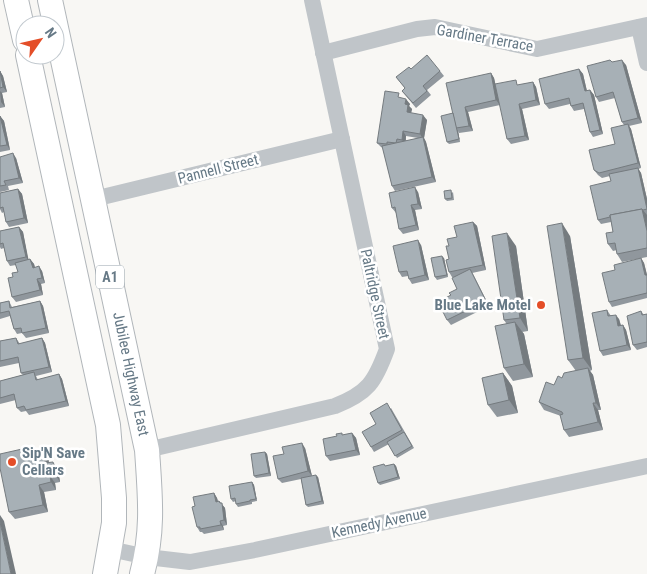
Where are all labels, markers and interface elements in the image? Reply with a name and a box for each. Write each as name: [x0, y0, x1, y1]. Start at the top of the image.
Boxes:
north arrow: [15, 15, 65, 65]
street label: Gardiner Terrace: [435, 21, 535, 55]
text: N: [42, 25, 60, 41]
street label: Pannell Street: [176, 150, 260, 188]
street label: Paltridge Street: [357, 247, 393, 341]
road number: A1: [96, 266, 124, 288]
place label: Blue Lake Motel: [434, 296, 531, 314]
marker: Blue Lake Motel: [535, 299, 547, 311]
street label: Jubilee Highway East: [109, 310, 153, 438]
place label: Sip'N Save Cellars: [22, 444, 85, 479]
marker: Sip'N Save Cellars: [6, 456, 18, 468]
street label: Kennedy Avenue: [330, 504, 428, 542]

